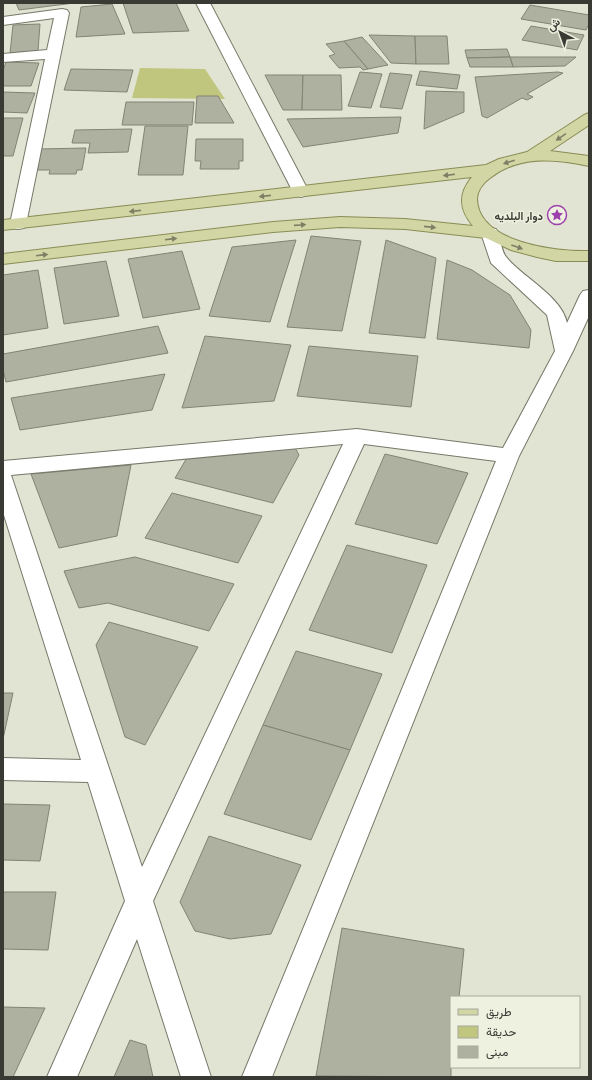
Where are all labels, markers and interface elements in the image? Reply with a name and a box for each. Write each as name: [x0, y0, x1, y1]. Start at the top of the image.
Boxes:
north arrow: [540, 12, 580, 52]
text: ش: [543, 13, 563, 34]
one-way arrow: [556, 133, 566, 141]
one-way arrow: [503, 159, 515, 165]
one-way arrow: [443, 172, 455, 178]
one-way arrow: [259, 193, 271, 200]
place icon: دوار البلديه: [546, 204, 568, 226]
one-way arrow: [129, 207, 141, 214]
place label: دوار البلديه: [495, 207, 544, 223]
one-way arrow: [294, 222, 306, 229]
one-way arrow: [424, 224, 436, 230]
one-way arrow: [165, 236, 177, 242]
one-way arrow: [511, 244, 523, 250]
one-way arrow: [36, 252, 48, 258]
legend: [450, 996, 580, 1068]
text: طريق: [486, 1002, 512, 1020]
text: حديقة: [486, 1022, 516, 1040]
text: مبنى: [486, 1042, 508, 1060]

